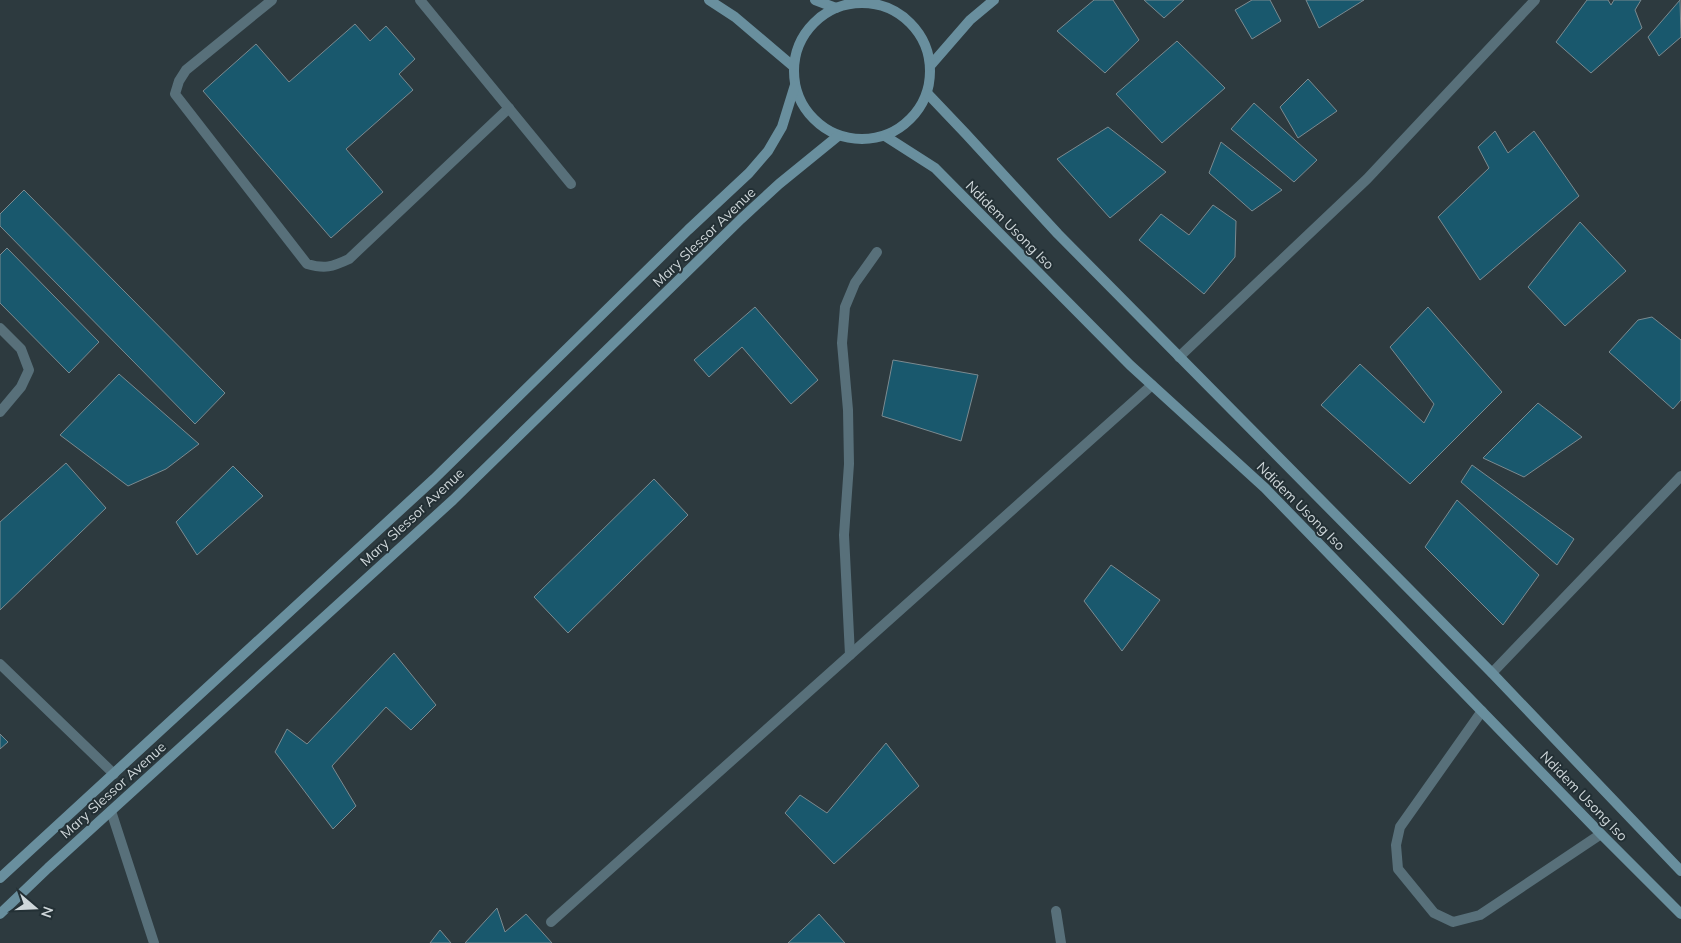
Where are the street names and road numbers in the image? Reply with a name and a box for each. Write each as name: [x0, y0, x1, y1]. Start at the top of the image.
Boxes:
street label: Ndidem Usong Iso: [962, 177, 1058, 273]
street label: Mary Slessor Avenue: [649, 183, 759, 291]
street label: Ndidem Usong Iso: [1253, 458, 1349, 554]
street label: Mary Slessor Avenue: [356, 464, 468, 570]
street label: Mary Slessor Avenue: [56, 738, 170, 842]
street label: Ndidem Usong Iso: [1536, 747, 1632, 845]

